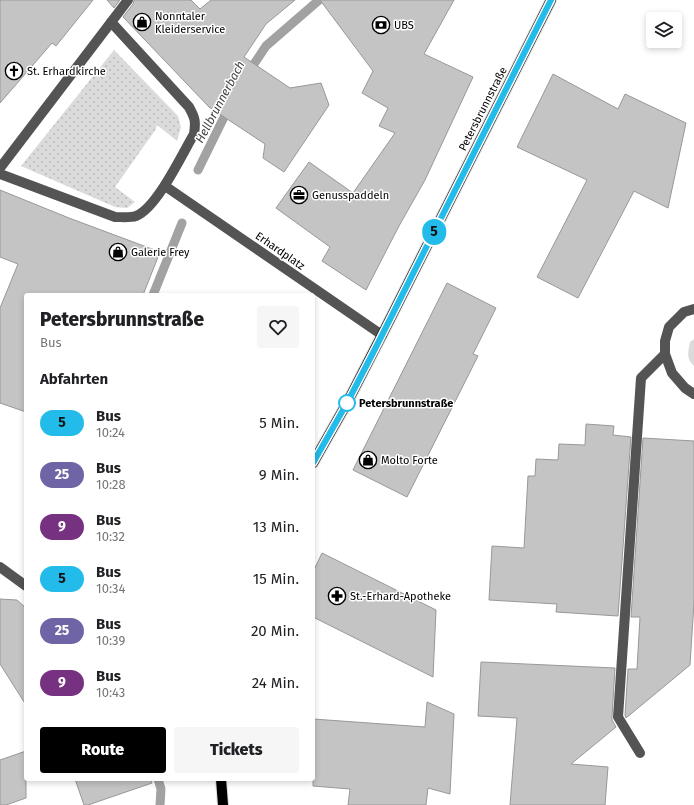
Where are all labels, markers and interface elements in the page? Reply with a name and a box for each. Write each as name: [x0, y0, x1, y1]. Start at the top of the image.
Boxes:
place label: Nonntaler Kleiderservice: [155, 10, 225, 36]
shop icon: Nonntaler Kleiderservice: [132, 12, 152, 32]
map controls: [646, 12, 682, 48]
button: layers: [646, 12, 682, 48]
bank icon: UBS: [371, 15, 391, 35]
place label: UBS: [394, 19, 414, 32]
water label: Hellbrunnerbach: [193, 59, 247, 145]
church icon: St. Erhardkirche: [4, 61, 24, 81]
place label: St. Erhardkirche: [27, 65, 106, 78]
street label: Petersbrunnstraße: [456, 65, 510, 153]
office icon: Genusspaddeln: [289, 185, 309, 205]
place label: Genusspaddeln: [312, 189, 389, 202]
line badge: 5: [421, 219, 447, 245]
text: 5: [430, 223, 438, 240]
street label: Erhardplatz: [253, 229, 307, 273]
shop icon: Galerie Frey: [108, 242, 128, 262]
place label: Galerie Frey: [131, 246, 190, 259]
button: heart: [257, 306, 299, 348]
text: Petersbrunnstraße: [40, 308, 204, 331]
text: Bus: [40, 335, 62, 350]
text: Abfahrten: [40, 370, 108, 388]
marker: Petersbrunnstraße: [338, 394, 356, 412]
place label: Petersbrunnstraße: [359, 397, 453, 410]
text: Bus: [96, 407, 121, 425]
text: 5: [58, 414, 66, 431]
text: 5 Min.: [259, 414, 299, 432]
text: 10:24: [96, 425, 125, 440]
shop icon: Molto Forte: [358, 450, 378, 470]
place label: Molto Forte: [381, 454, 438, 467]
text: Bus: [96, 459, 121, 477]
text: 25: [55, 466, 69, 483]
text: 9 Min.: [259, 466, 299, 484]
text: 10:28: [96, 477, 126, 492]
text: Bus: [96, 511, 121, 529]
text: 9: [58, 518, 66, 535]
text: 13 Min.: [253, 518, 299, 536]
text: 10:32: [96, 529, 125, 544]
text: Bus: [96, 563, 121, 581]
text: 5: [58, 570, 66, 587]
text: 15 Min.: [253, 570, 299, 588]
text: 10:34: [96, 581, 125, 596]
pharmacy icon: St.-Erhard-Apotheke: [327, 586, 347, 606]
place label: St.-Erhard-Apotheke: [350, 590, 451, 603]
text: Bus: [96, 615, 121, 633]
text: 25: [55, 622, 69, 639]
text: 20 Min.: [251, 622, 299, 640]
text: 10:39: [96, 633, 125, 648]
text: Bus: [96, 667, 121, 685]
text: 9: [58, 674, 66, 691]
text: 24 Min.: [252, 674, 299, 692]
text: 10:43: [96, 685, 125, 700]
button: Route: [40, 727, 166, 773]
button: Tickets: [174, 727, 299, 773]

